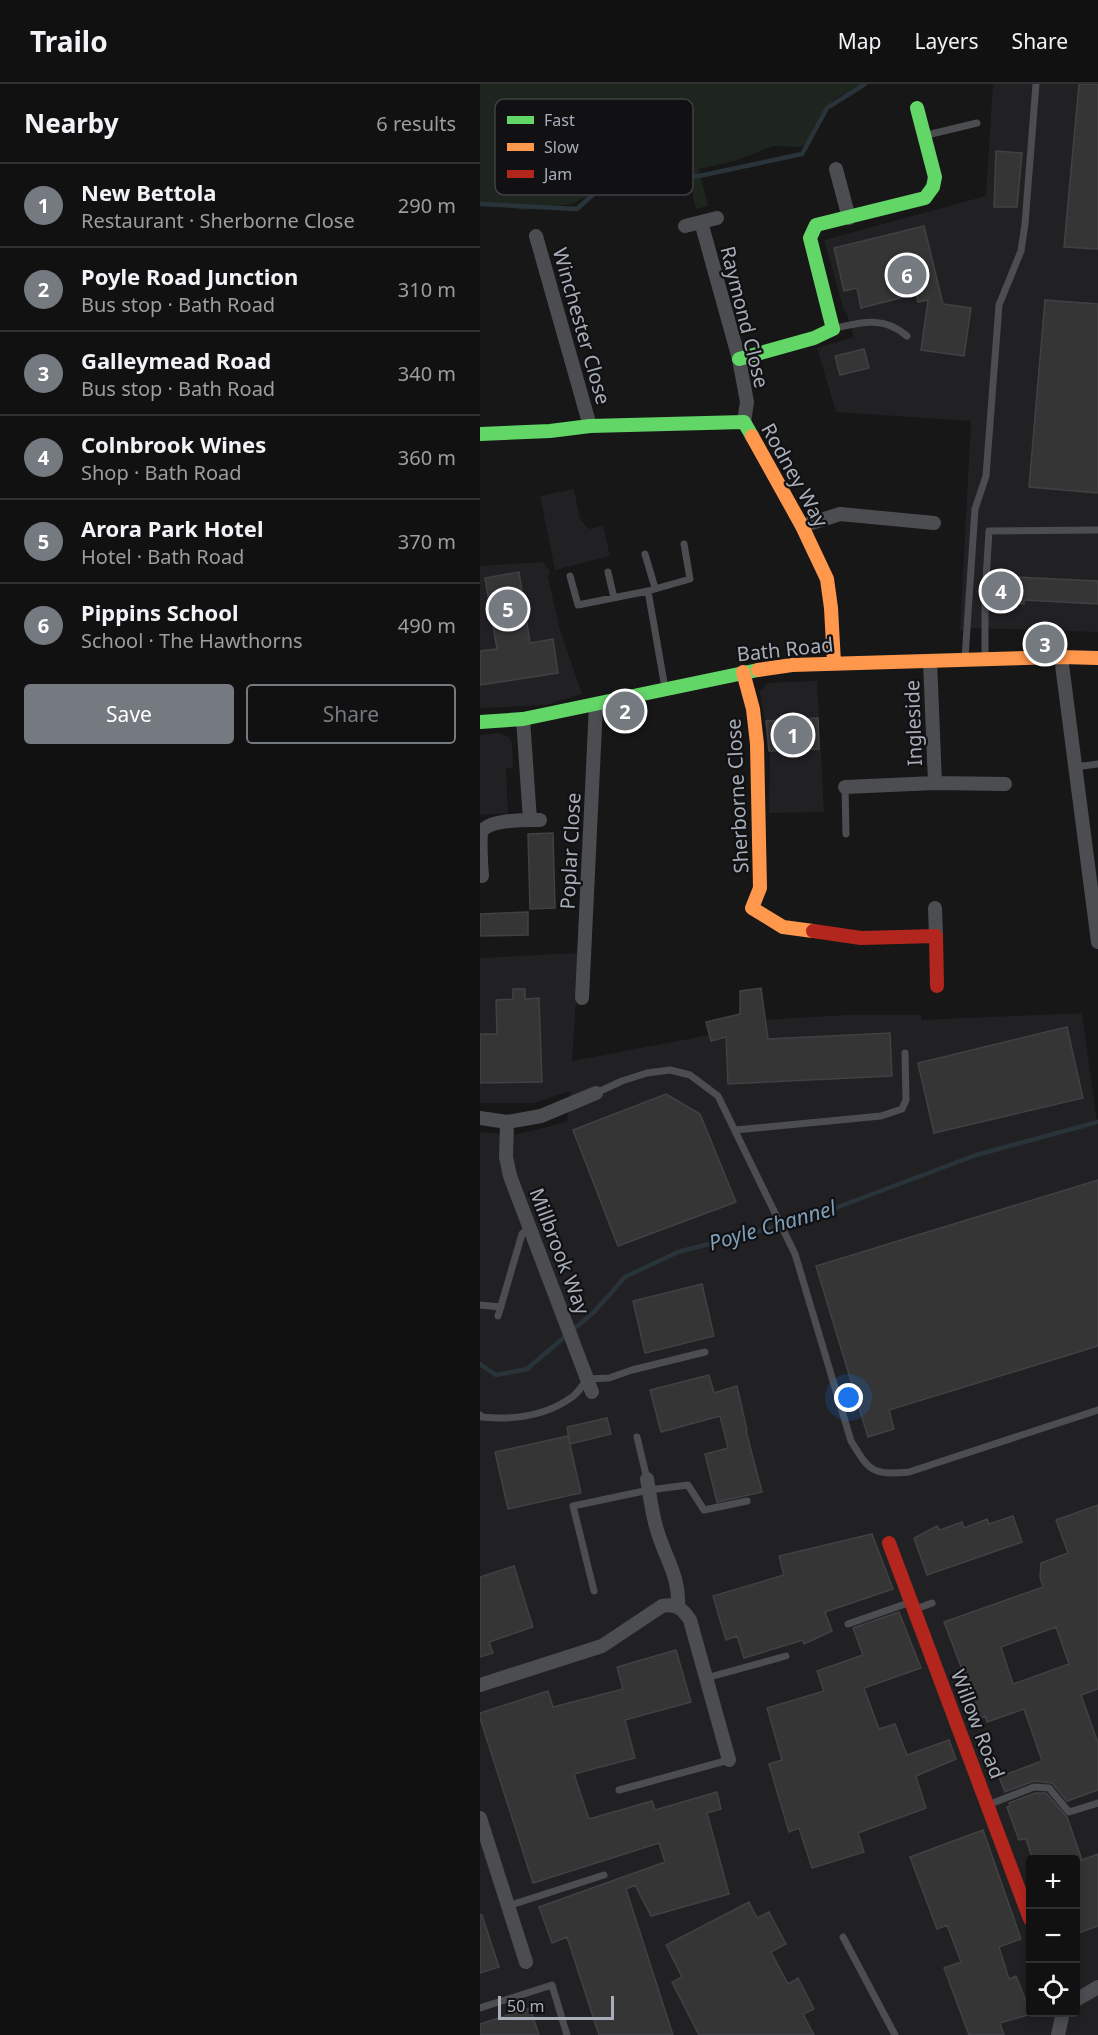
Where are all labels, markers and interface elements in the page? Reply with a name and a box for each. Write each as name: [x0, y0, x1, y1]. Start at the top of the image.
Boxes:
text: Trailo: [30, 22, 108, 60]
text: Map: [838, 27, 882, 55]
text: Layers: [915, 27, 979, 55]
text: Share: [1012, 27, 1068, 55]
legend: [495, 99, 693, 195]
text: Nearby: [24, 105, 119, 141]
text: Fast: [544, 109, 575, 131]
text: 6 results: [376, 110, 456, 137]
text: Slow: [544, 136, 579, 158]
text: Jam: [542, 163, 572, 185]
text: New Bettola: [81, 177, 216, 207]
text: 1: [38, 192, 49, 219]
text: 290 m: [398, 192, 456, 219]
text: Restaurant · Sherborne Close: [81, 207, 355, 234]
street label: Raymond Close: [714, 243, 776, 391]
street label: Winchester Close: [547, 245, 617, 407]
pin: 6: [888, 252, 926, 297]
text: Poyle Road Junction: [81, 261, 298, 291]
text: 2: [38, 276, 49, 303]
text: 310 m: [398, 276, 456, 303]
text: Bus stop · Bath Road: [81, 291, 275, 318]
text: Galleymead Road: [81, 345, 271, 375]
text: 3: [38, 360, 49, 387]
text: 340 m: [398, 360, 456, 387]
text: Bus stop · Bath Road: [81, 375, 275, 402]
street label: Rodney Way: [755, 418, 835, 533]
text: Colnbrook Wines: [81, 429, 266, 459]
text: 4: [38, 444, 49, 471]
text: 360 m: [398, 444, 456, 471]
text: Shop · Bath Road: [81, 459, 242, 486]
text: Arora Park Hotel: [81, 513, 264, 543]
text: 5: [38, 528, 49, 555]
text: 370 m: [398, 528, 456, 555]
text: Hotel · Bath Road: [81, 543, 244, 570]
pin: 4: [982, 568, 1020, 614]
pin: 5: [489, 586, 528, 632]
text: Pippins School: [81, 597, 239, 627]
text: 6: [38, 612, 49, 639]
text: 490 m: [398, 612, 456, 639]
pin: 3: [1026, 622, 1064, 666]
text: School · The Hawthorns: [81, 627, 303, 654]
street label: Bath Road: [735, 631, 835, 667]
street label: Ingleside: [898, 679, 928, 767]
button: Save: [24, 684, 234, 744]
button: Share: [246, 684, 456, 744]
pin: 2: [606, 688, 644, 734]
pin: 1: [774, 712, 812, 758]
street label: Sherborne Close: [719, 718, 755, 874]
street label: Poplar Close: [553, 792, 587, 910]
street label: Millbrook Way: [523, 1184, 597, 1319]
water label: Poyle Channel: [705, 1193, 839, 1257]
your location: [834, 1383, 863, 1412]
street label: Willow Road: [945, 1666, 1011, 1782]
map controls: [1026, 1855, 1080, 2017]
button: +: [1026, 1855, 1080, 1909]
button: −: [1026, 1909, 1080, 1963]
button: locate: [1026, 1963, 1080, 2017]
scale bar: [498, 1993, 614, 2020]
text: 50 m: [507, 1995, 544, 2017]

